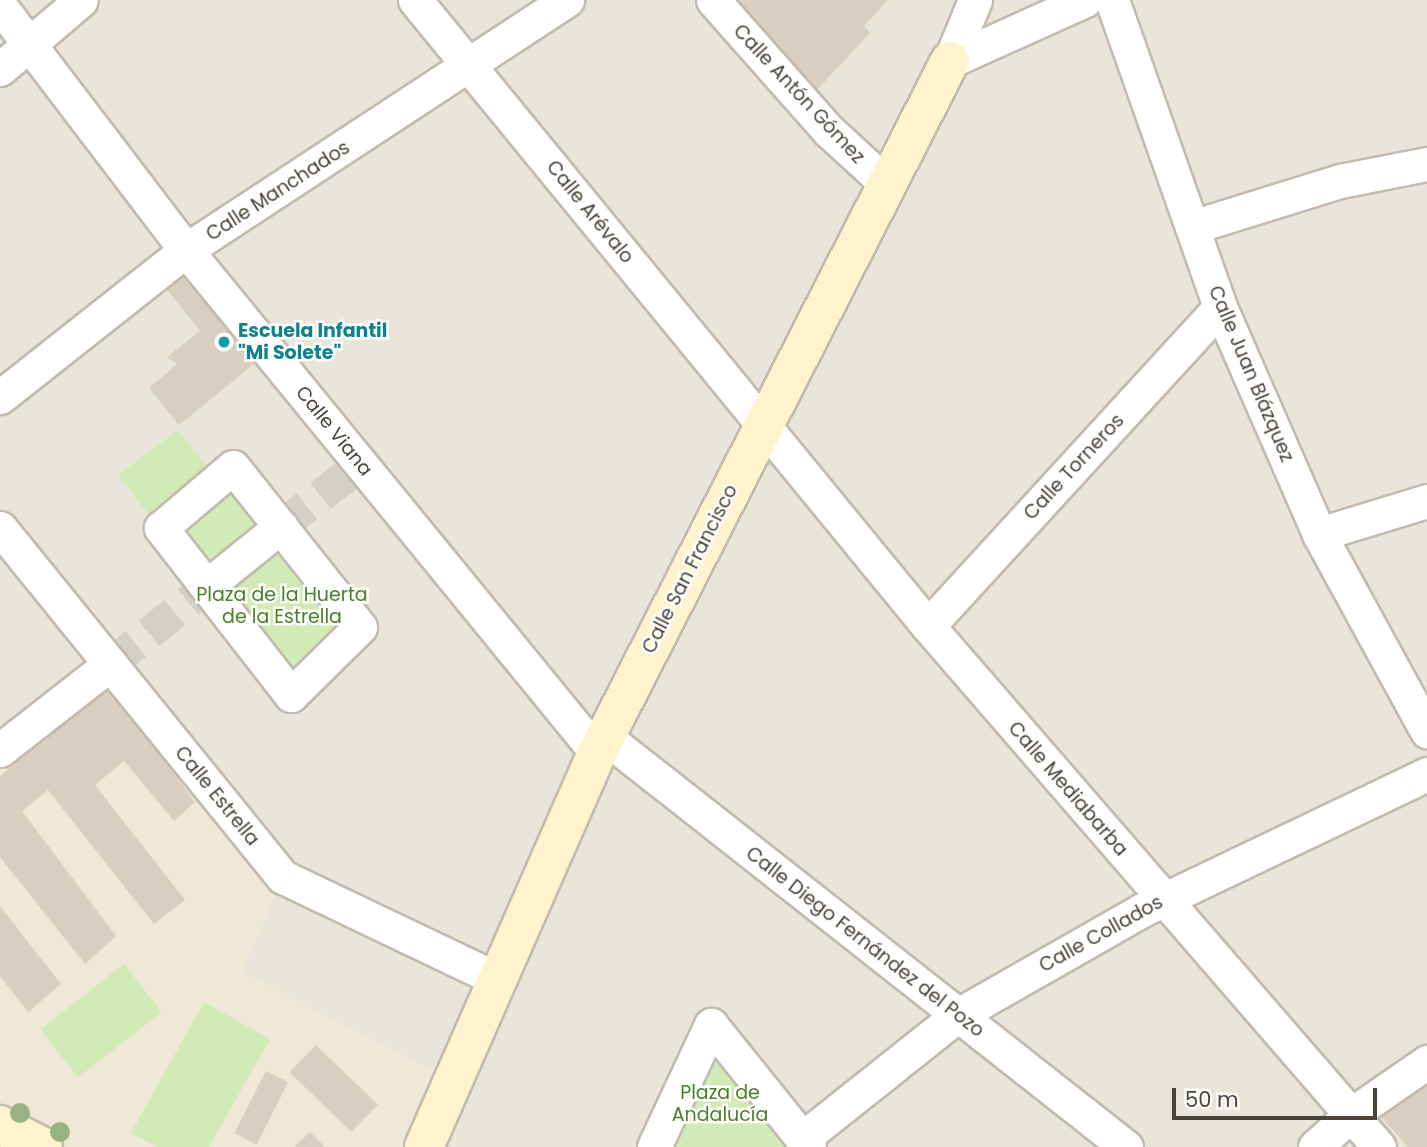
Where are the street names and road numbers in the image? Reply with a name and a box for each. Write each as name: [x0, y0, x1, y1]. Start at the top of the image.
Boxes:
street label: Calle Antón Gómez: [729, 20, 869, 168]
street label: Calle Manchados: [202, 136, 354, 246]
street label: Calle Arévalo: [542, 156, 638, 268]
street label: Calle Juan Blázquez: [1204, 282, 1298, 466]
street label: Calle Viana: [291, 381, 377, 481]
street label: Calle Torneros: [1019, 409, 1129, 525]
street label: Calle San Francisco: [638, 481, 742, 657]
street label: Calle Mediabarba: [1003, 717, 1133, 861]
street label: Calle Estrella: [170, 742, 264, 850]
street label: Calle Diego Fernández del Pozo: [741, 842, 989, 1042]
street label: Calle Collados: [1035, 891, 1167, 977]

